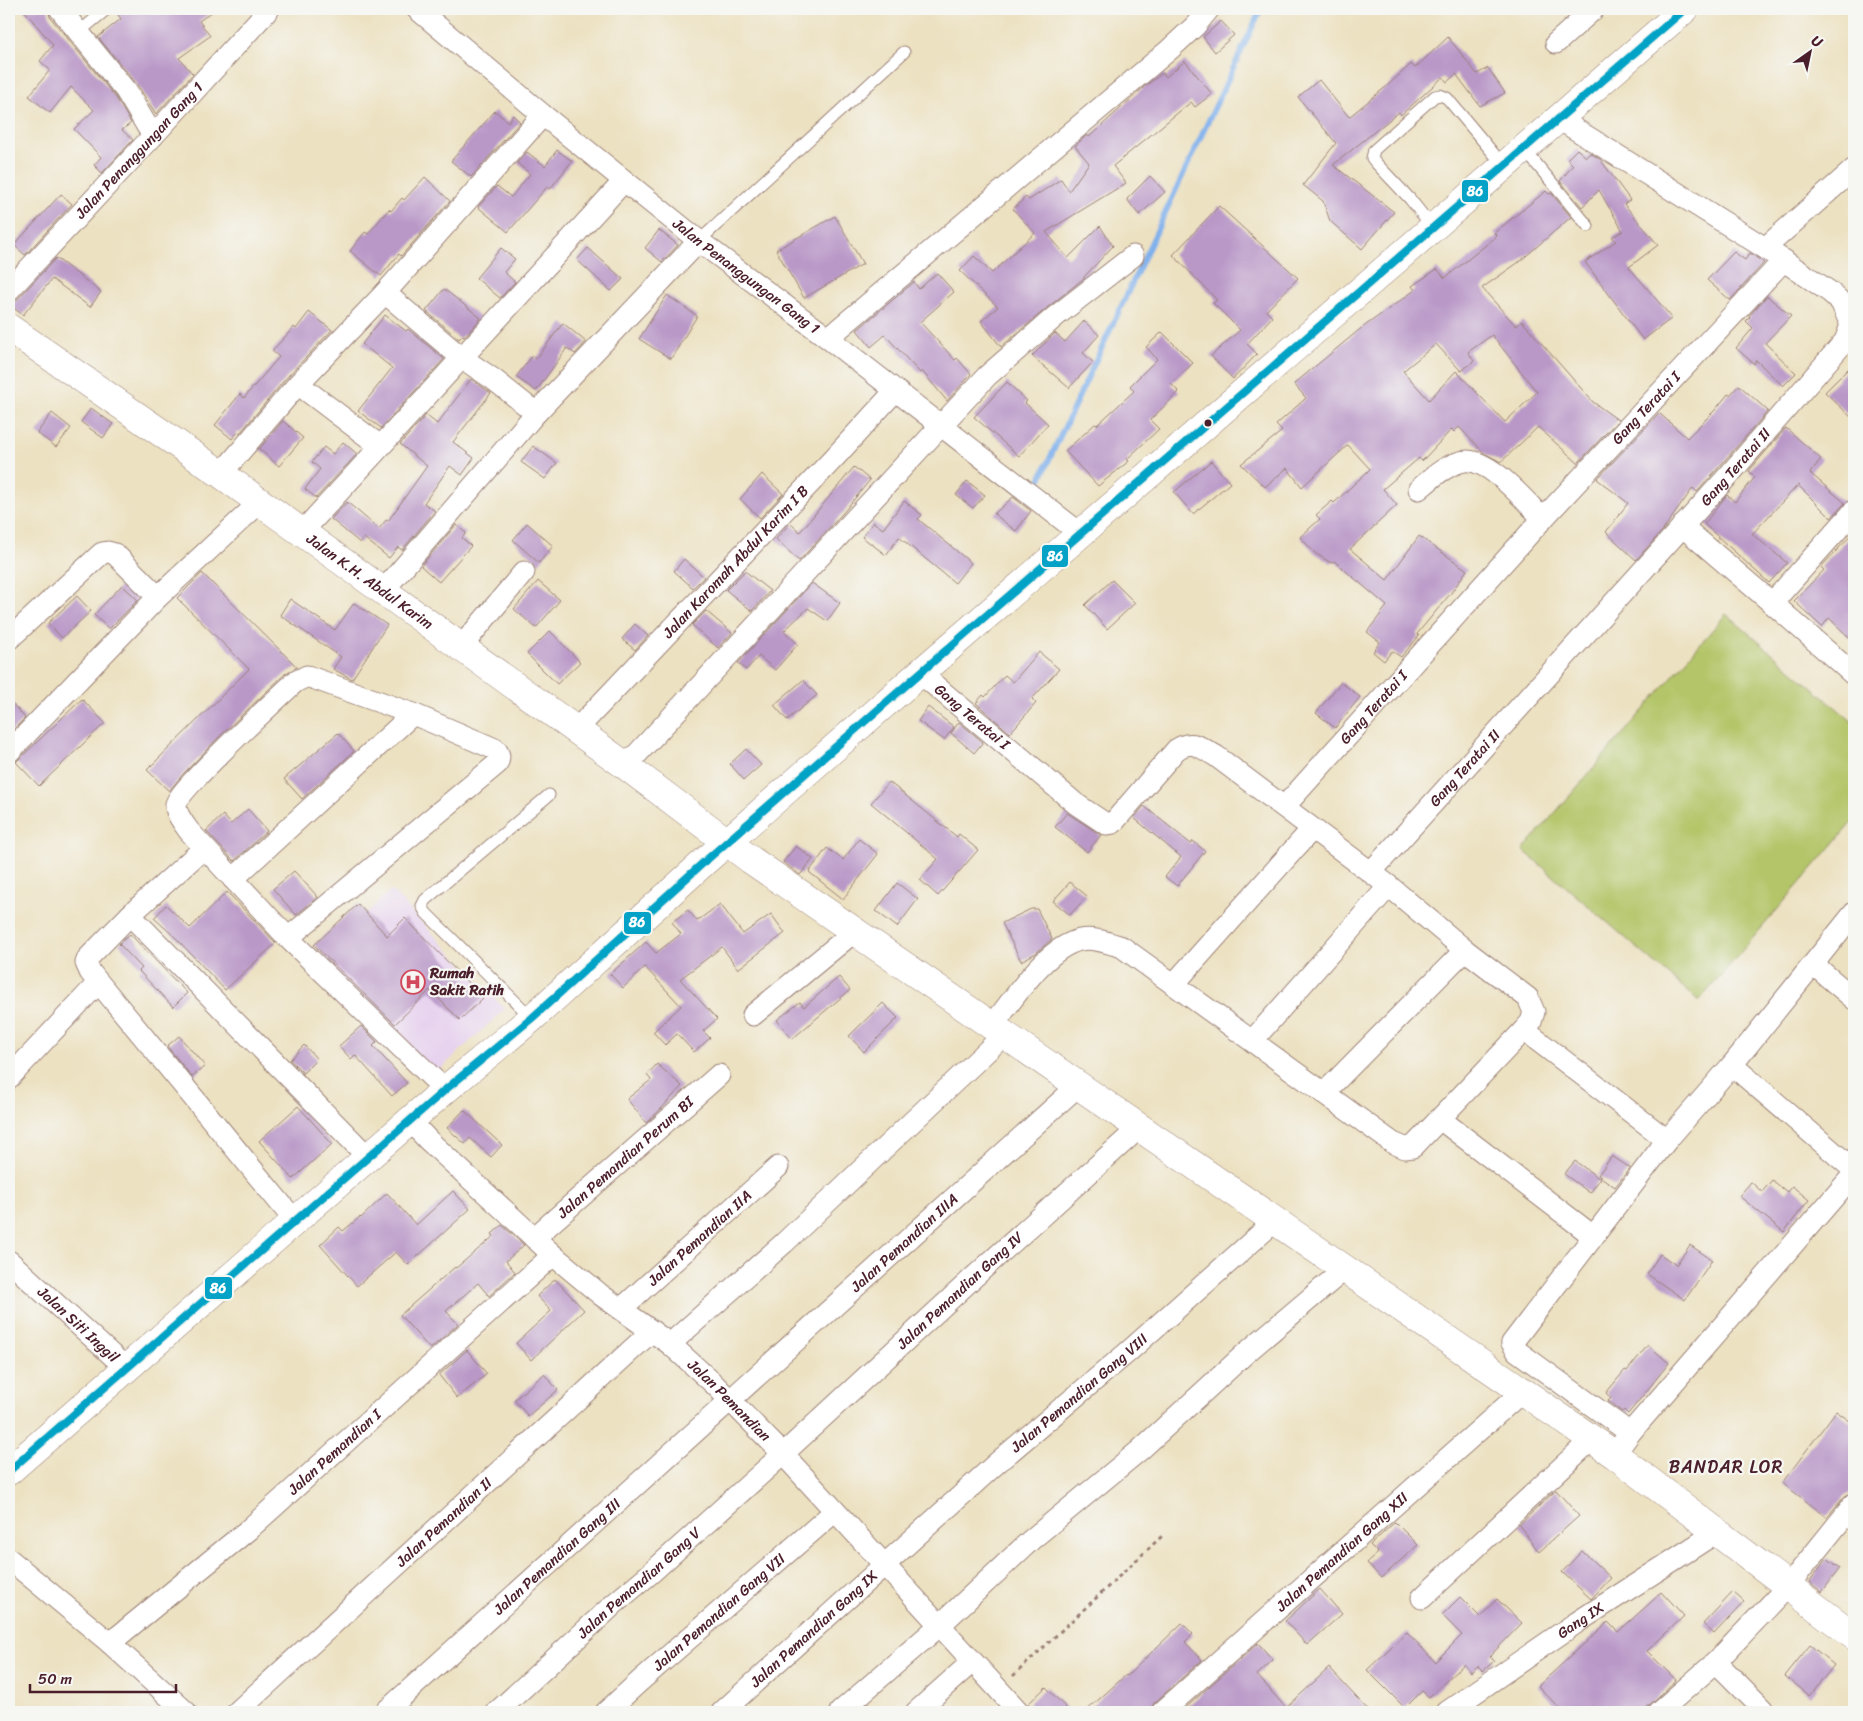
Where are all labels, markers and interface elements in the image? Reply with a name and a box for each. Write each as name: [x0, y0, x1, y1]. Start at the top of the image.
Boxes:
north arrow: [1786, 28, 1836, 78]
text: U: [1806, 29, 1828, 55]
street label: Jalan Penanggungan Gang 1: [68, 76, 210, 226]
line badge: 86: [1461, 179, 1489, 203]
text: 86: [1466, 179, 1483, 204]
street label: Jalan Penanggungan Gang 1: [666, 211, 826, 341]
street label: Gang Teratai I: [1605, 364, 1688, 451]
unlabelled marker: [1203, 418, 1213, 428]
street label: Gang Teratai II: [1694, 422, 1778, 512]
street label: Jalan Karomah Abdul Karim I B: [656, 479, 815, 645]
street label: Jalan K.H. Abdul Karim: [300, 526, 439, 636]
line badge: 86: [1041, 544, 1069, 568]
text: 86: [1046, 544, 1063, 569]
street label: Gang Teratai I: [1333, 663, 1415, 750]
street label: Gang Teratai I: [928, 677, 1017, 757]
street label: Gang Teratai II: [1423, 723, 1507, 813]
text: 86: [628, 910, 645, 935]
line badge: 86: [623, 911, 652, 935]
place label: Rumah Sakit Ratih: [429, 960, 504, 1003]
hospital icon: Rumah Sakit Ratih: [400, 969, 426, 995]
street label: Jalan Pemandian Perum BI: [550, 1089, 701, 1226]
street label: Jalan Pemandian IIA: [641, 1183, 758, 1293]
street label: Jalan Pemandian IIIA: [844, 1187, 964, 1299]
street label: Jalan Pemandian Gang IV: [890, 1225, 1030, 1356]
line badge: 86: [204, 1276, 233, 1300]
text: 86: [209, 1276, 226, 1301]
street label: Jalan Siti Inggil: [31, 1279, 126, 1369]
street label: Jalan Pemandian Gang VIII: [1004, 1327, 1154, 1460]
street label: Jalan Pemandian: [681, 1352, 777, 1448]
street label: Jalan Pemandian I: [281, 1402, 388, 1502]
district label: BANDAR LOR: [1669, 1451, 1783, 1483]
street label: Jalan Pemandian II: [389, 1470, 499, 1574]
street label: Jalan Pemandian Gang XII: [1269, 1485, 1415, 1619]
street label: Jalan Pemandian Gang III: [487, 1491, 627, 1622]
street label: Jalan Pemandian Gang V: [570, 1520, 708, 1646]
street label: Jalan Pemandian Gang VII: [646, 1546, 792, 1678]
street label: Jalan Pemandian Gang IX: [743, 1563, 884, 1695]
street label: Gang IX: [1551, 1595, 1610, 1646]
scale bar: [30, 1661, 176, 1693]
text: 50 m: [38, 1666, 73, 1692]

